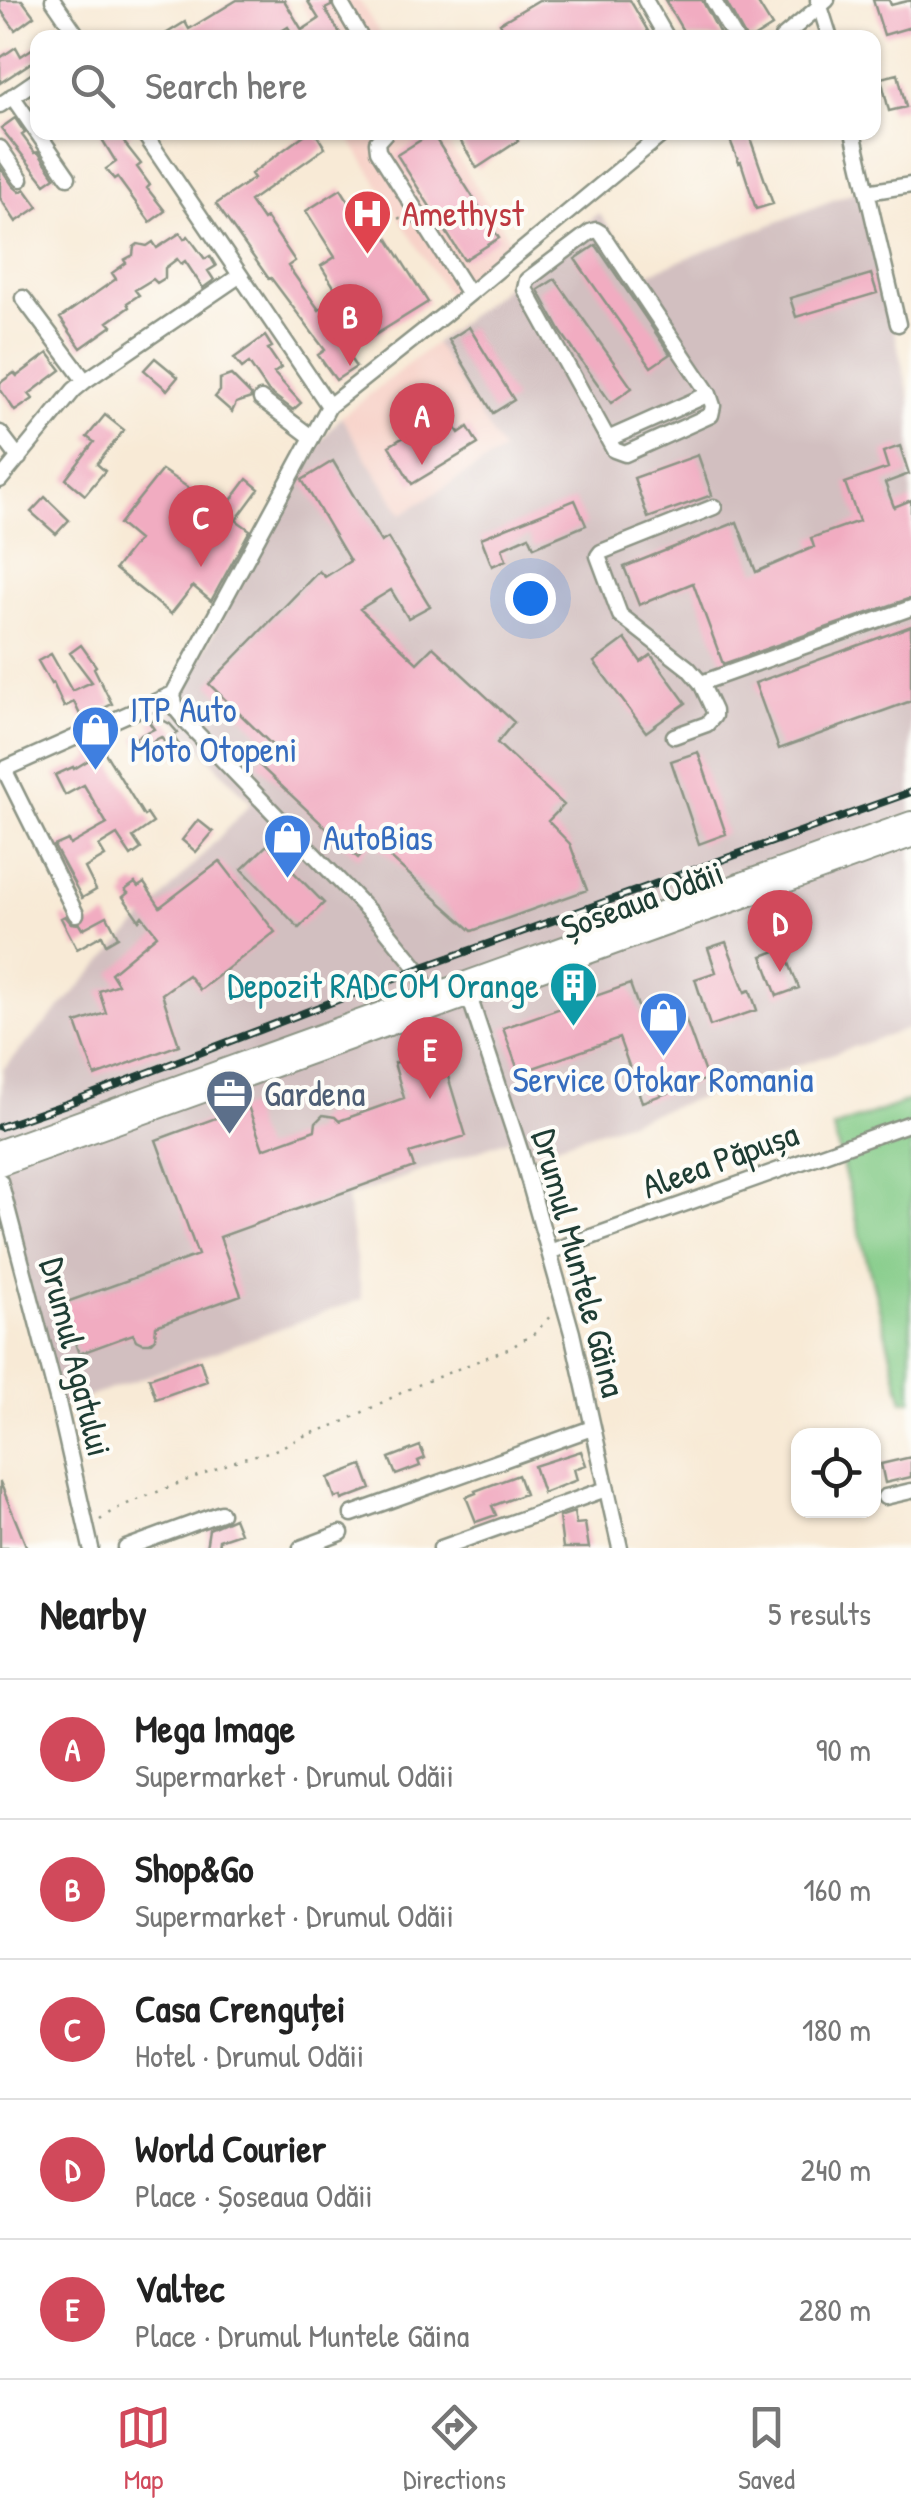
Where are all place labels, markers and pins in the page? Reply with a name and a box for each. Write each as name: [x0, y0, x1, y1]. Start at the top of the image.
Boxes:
hospital icon: Amethyst: [341, 188, 393, 256]
place label: Amethyst: [402, 190, 525, 237]
pin: B: [318, 284, 382, 366]
pin: A: [390, 382, 454, 465]
pin: C: [168, 484, 234, 567]
place label: ITP Auto Moto Otopeni: [130, 686, 297, 773]
shop icon: ITP Auto Moto Otopeni: [69, 704, 121, 772]
shop icon: AutoBias: [262, 812, 314, 880]
place label: AutoBias: [323, 814, 433, 861]
pin: D: [748, 890, 812, 972]
building icon: Depozit RADCOM Orange: [548, 960, 600, 1028]
place label: Depozit RADCOM Orange: [227, 962, 539, 1009]
shop icon: Service Otokar Romania: [637, 990, 689, 1058]
pin: E: [398, 1016, 462, 1099]
place label: Service Otokar Romania: [512, 1056, 814, 1103]
office icon: Gardena: [203, 1068, 255, 1136]
place label: Gardena: [264, 1070, 365, 1117]

